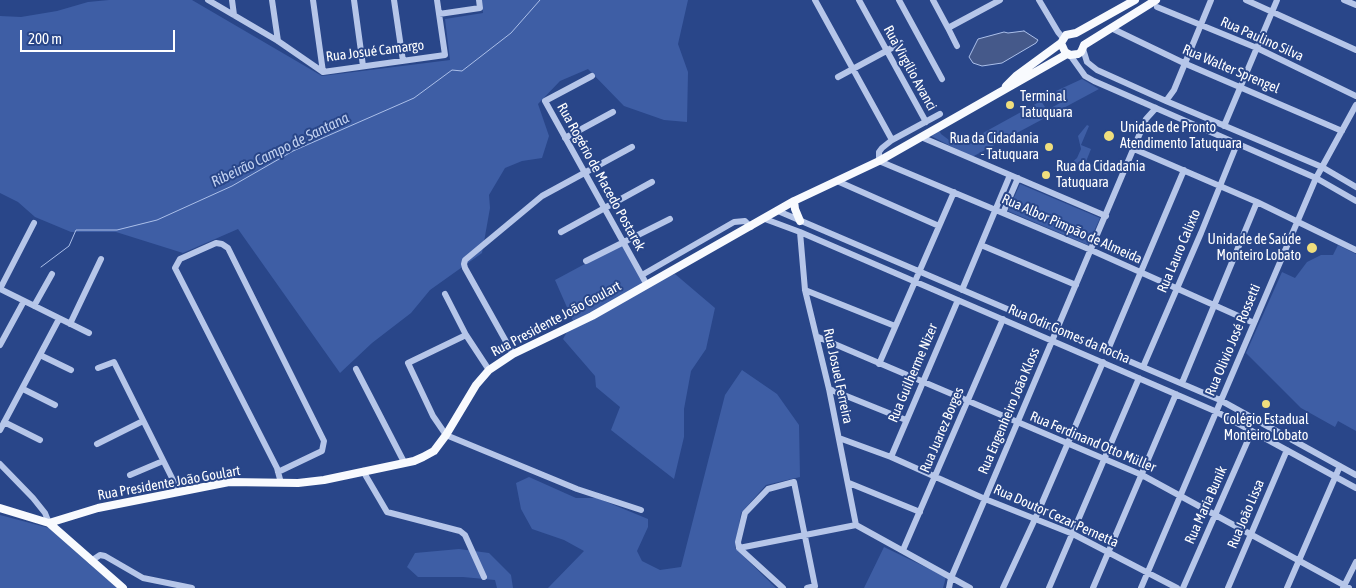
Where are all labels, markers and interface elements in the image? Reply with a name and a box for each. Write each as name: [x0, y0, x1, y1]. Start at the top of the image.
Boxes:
street label: Rua Paulino Silva: [1218, 13, 1306, 65]
scale bar: [22, 20, 178, 52]
street label: Rua Virgílio Avanci: [880, 22, 940, 114]
text: 200 m: [28, 30, 62, 47]
street label: Rua Josué Camargo: [325, 37, 425, 65]
street label: Rua Walter Sprengel: [1180, 41, 1282, 97]
place label: Terminal Tatuquara: [1020, 89, 1073, 121]
marker: Terminal Tatuquara: [1004, 99, 1016, 111]
street label: Rua Rogério de Macedo Postarek: [553, 100, 649, 254]
water label: Ribeirão Campo de Santana: [208, 109, 352, 191]
place label: Unidade de Pronto Atendimento Tatuquara: [1120, 120, 1242, 152]
marker: Unidade de Pronto Atendimento Tatuquara: [1102, 129, 1116, 143]
place label: Rua da Cidadania - Tatuquara: [949, 131, 1039, 164]
marker: Rua da Cidadania - Tatuquara: [1043, 141, 1055, 153]
place label: Rua da Cidadania Tatuquara: [1056, 159, 1146, 192]
marker: Rua da Cidadania Tatuquara: [1040, 169, 1052, 181]
street label: Rua Albor Pimpão de Almeida: [999, 190, 1145, 268]
street label: Rua Lauro Calixto: [1154, 207, 1204, 295]
place label: Unidade de Saúde Monteiro Lobato: [1208, 232, 1301, 264]
marker: Unidade de Saúde Monteiro Lobato: [1305, 241, 1319, 255]
street label: Rua Presidente João Goulart: [488, 278, 624, 360]
street label: Rua Olivio José Rossetti: [1202, 281, 1264, 399]
street label: Rua Odir Gomes da Rocha: [1006, 301, 1132, 367]
street label: Rua Guilherme Nizer: [885, 321, 941, 425]
street label: Rua Josuel Ferreira: [820, 327, 856, 425]
street label: Rua Engenheiro João Kloss: [975, 345, 1043, 477]
street label: Rua Juarez Borges: [916, 385, 968, 475]
marker: Colégio Estadual Monteiro Lobato: [1260, 398, 1272, 410]
street label: Rua Ferdinand Otto Müller: [1028, 408, 1158, 476]
place label: Colégio Estadual Monteiro Lobato: [1223, 412, 1309, 444]
street label: Rua Presidente João Goulart: [96, 462, 242, 504]
street label: Rua Maria Bunik: [1181, 463, 1231, 547]
street label: Rua João Lissa: [1224, 477, 1268, 551]
street label: Rua Doutor Cezar Pernetta: [991, 481, 1121, 551]

